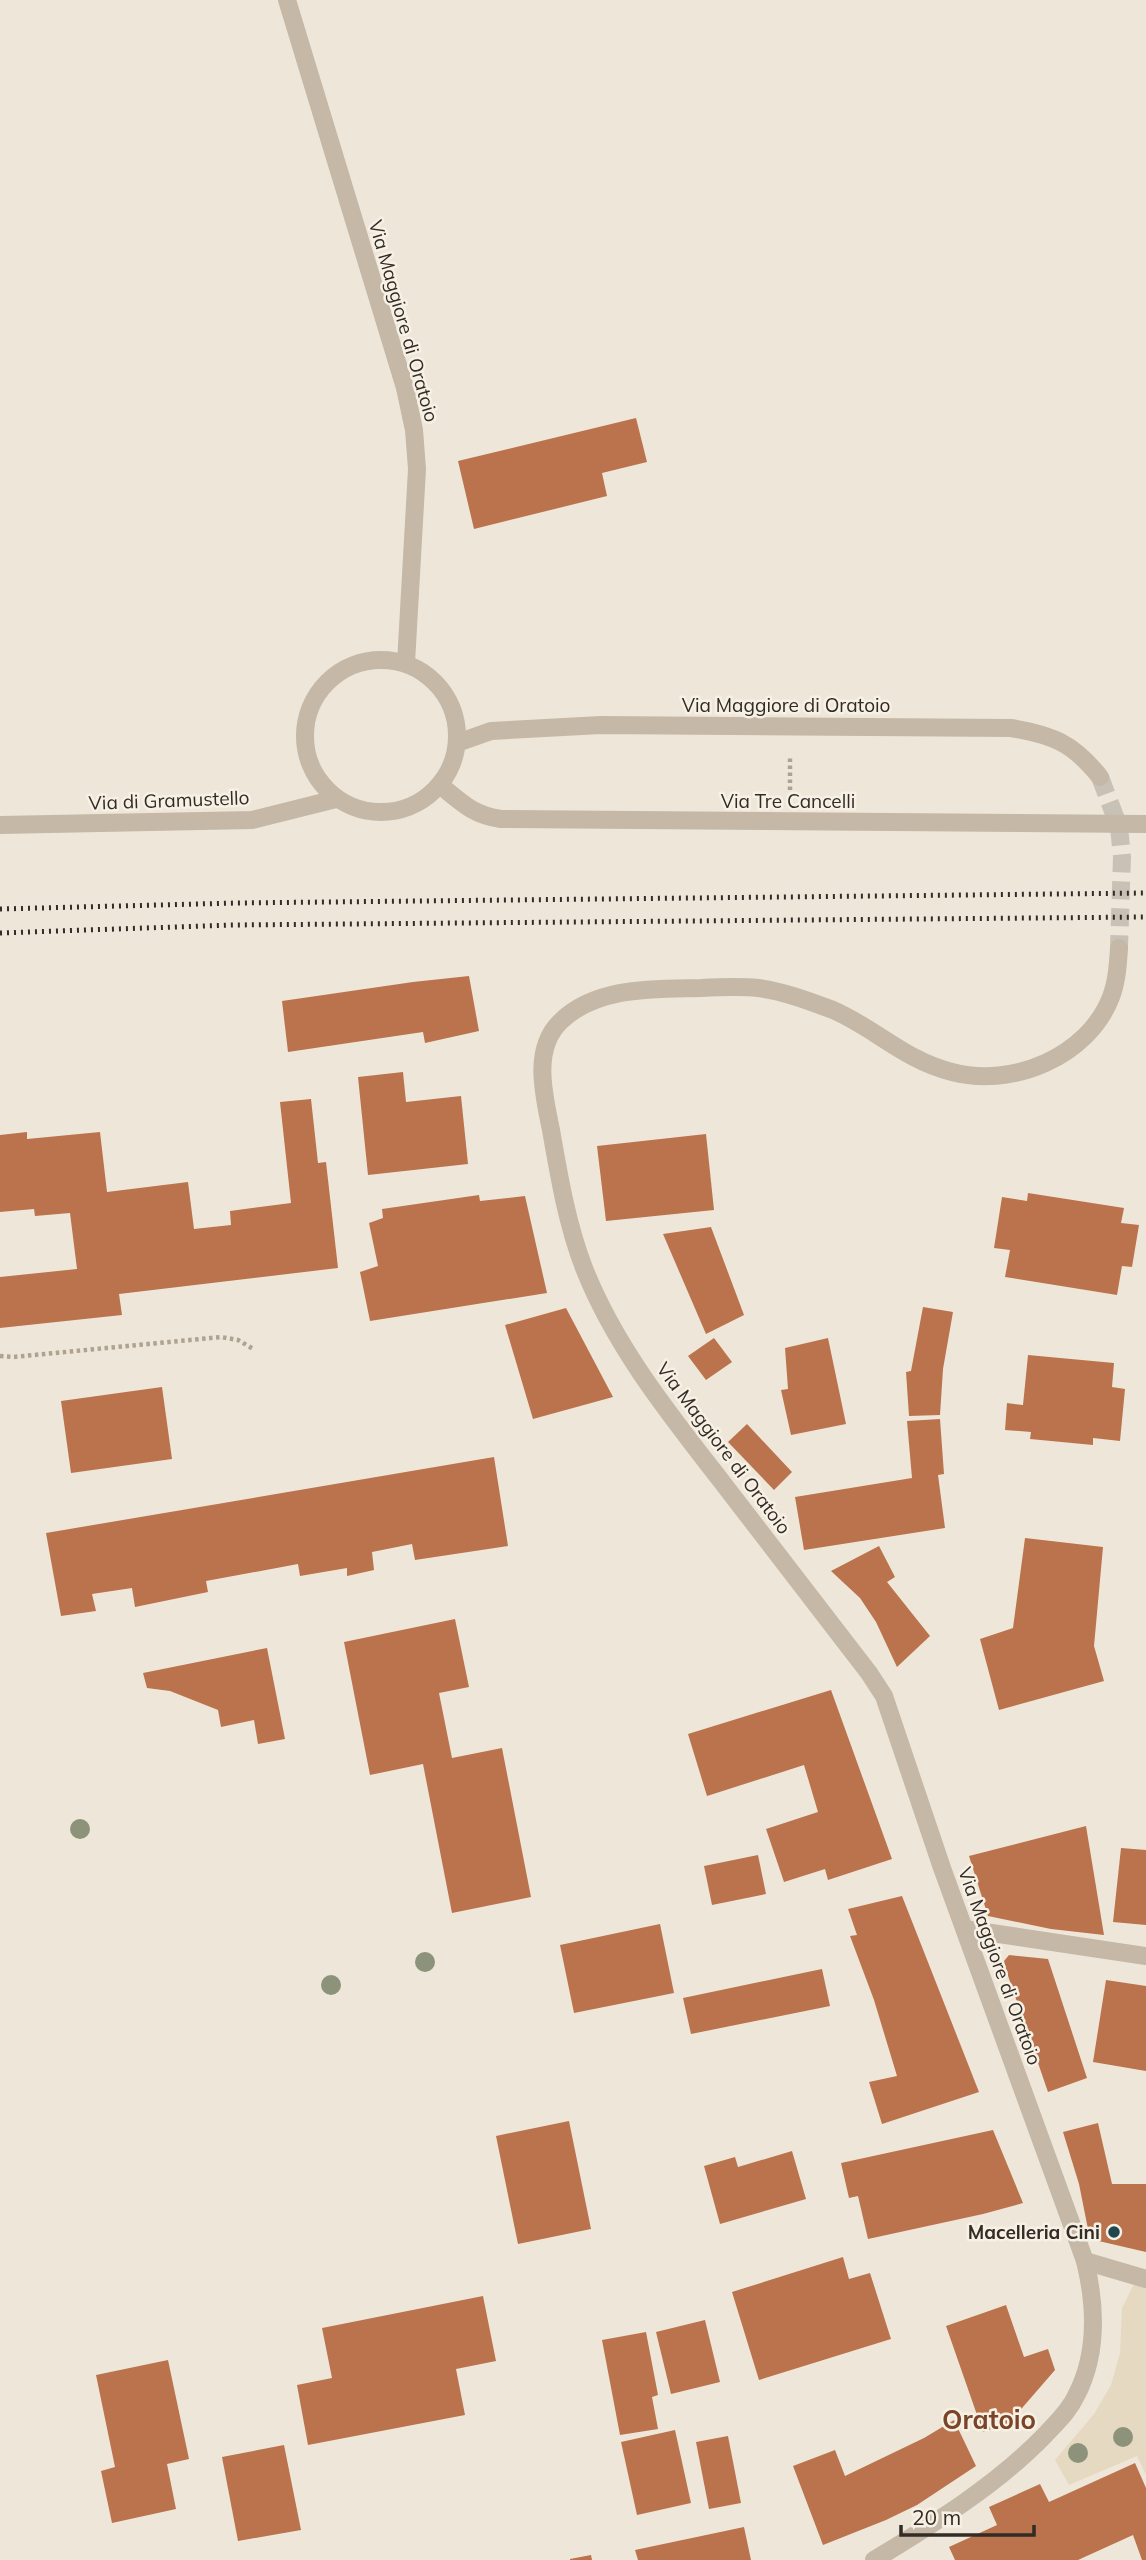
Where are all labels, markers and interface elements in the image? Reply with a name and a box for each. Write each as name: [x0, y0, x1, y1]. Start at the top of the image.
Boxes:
street label: Via Maggiore di Oratoio: [364, 217, 444, 425]
street label: Via Maggiore di Oratoio: [682, 693, 890, 717]
street label: Via di Gramustello: [88, 785, 250, 815]
street label: Via Tre Cancelli: [721, 789, 855, 813]
street label: Via Maggiore di Oratoio: [652, 1357, 796, 1539]
street label: Via Maggiore di Oratoio: [953, 1864, 1047, 2068]
place label: Macelleria Cini: [968, 2220, 1100, 2244]
marker: Macelleria Cini: [1106, 2224, 1122, 2240]
district label: Oratoio: [942, 2403, 1036, 2436]
scale bar: [901, 2494, 1034, 2538]
text: 20 m: [912, 2504, 961, 2530]

